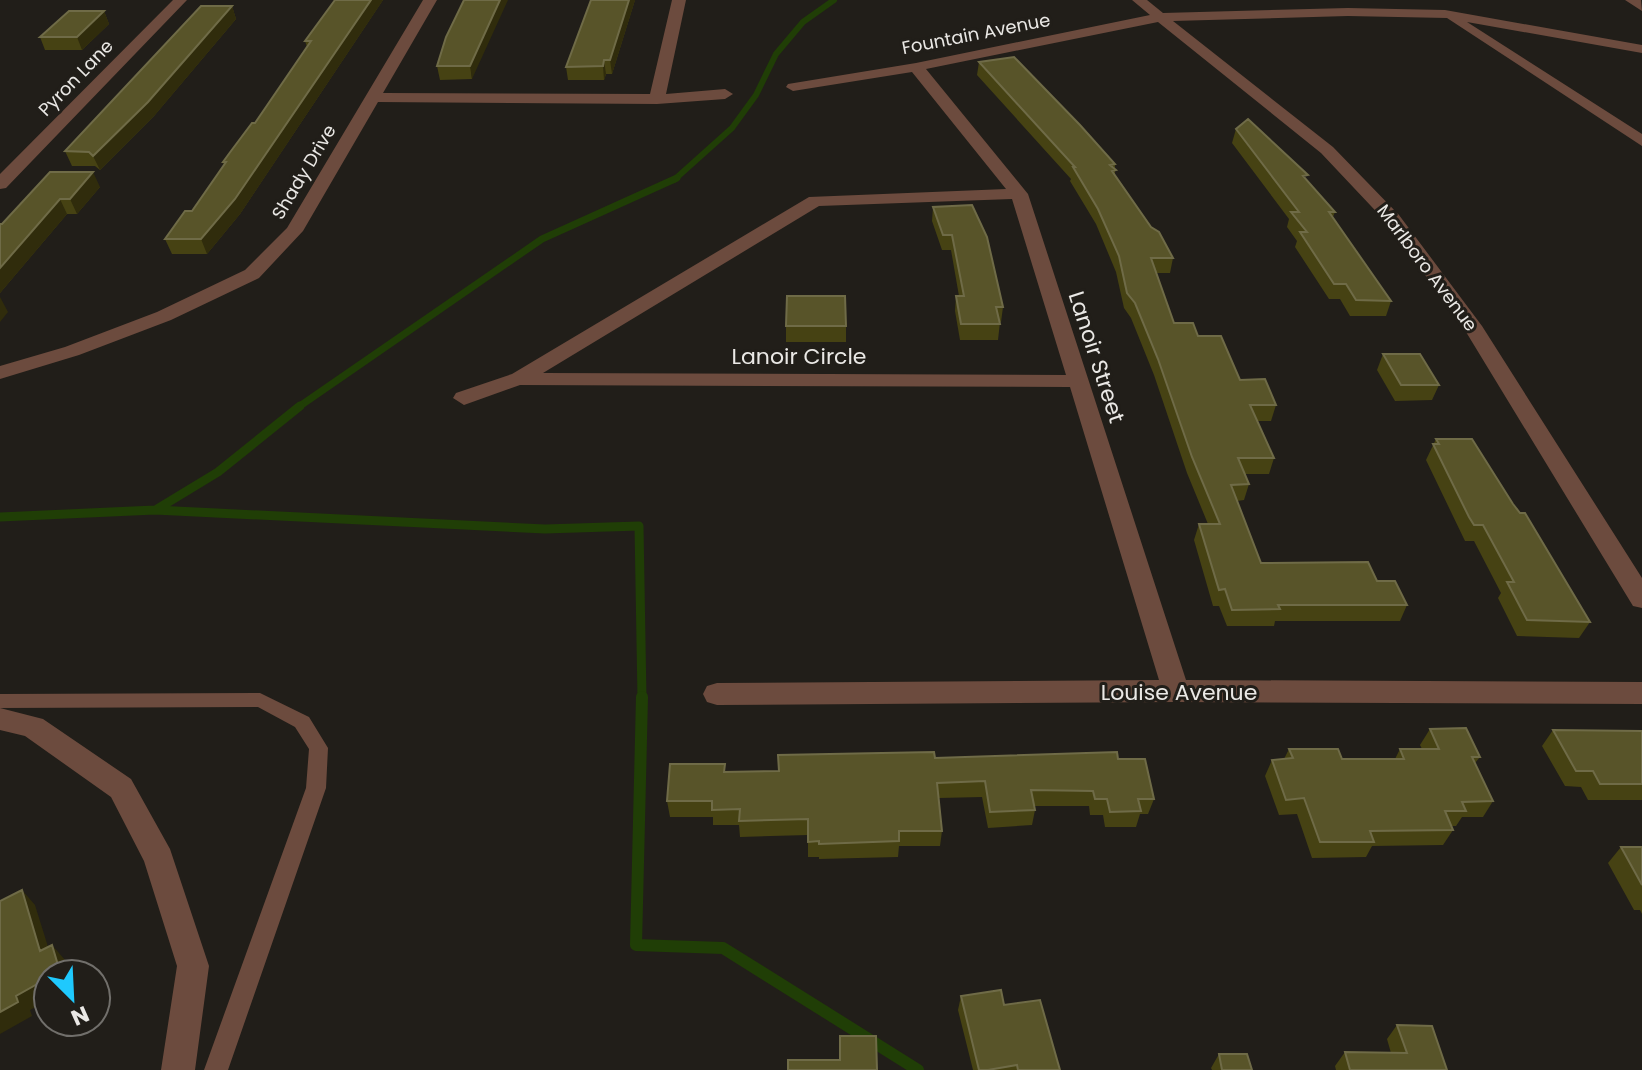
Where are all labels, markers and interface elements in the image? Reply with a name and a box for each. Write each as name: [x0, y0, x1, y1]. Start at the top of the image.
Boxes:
street label: Fountain Avenue: [900, 7, 1052, 60]
street label: Pyron Lane: [33, 34, 119, 121]
street label: Shady Drive: [265, 120, 342, 224]
street label: Marlboro Avenue: [1371, 199, 1483, 336]
street label: Lanoir Street: [1061, 287, 1132, 427]
street label: Lanoir Circle: [731, 341, 867, 372]
street label: Louise Avenue: [1101, 677, 1257, 708]
north arrow: [32, 958, 112, 1038]
text: N: [66, 998, 94, 1033]

